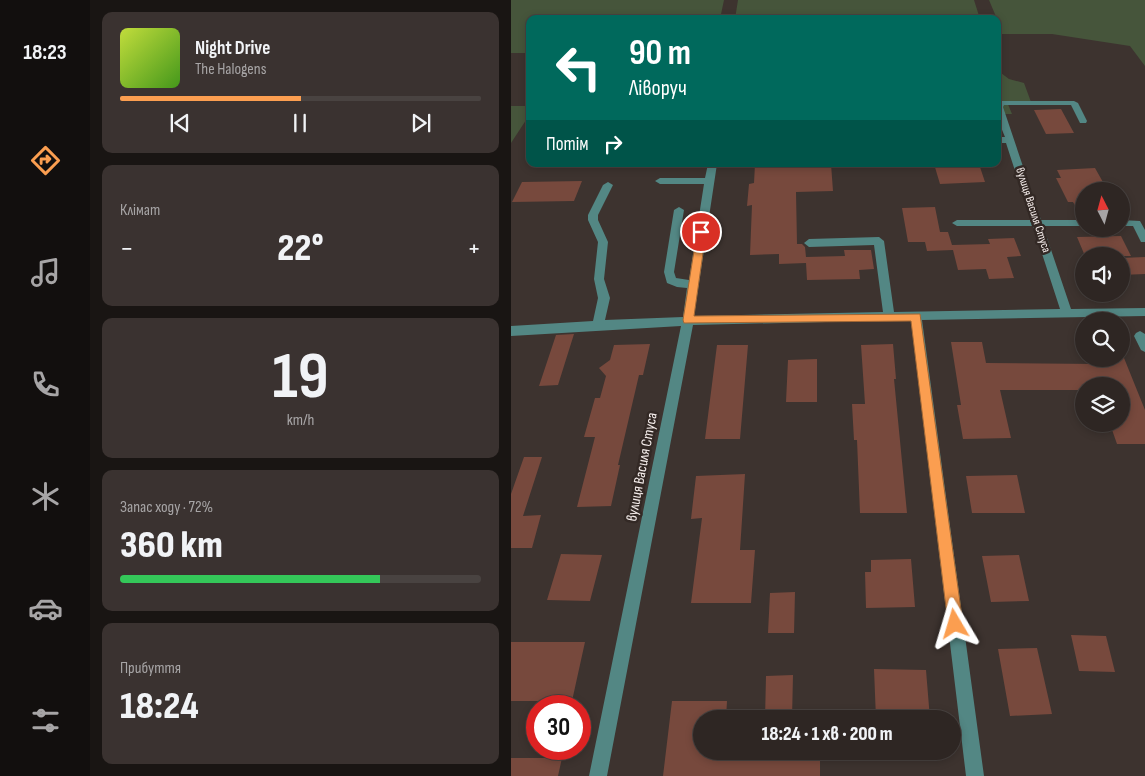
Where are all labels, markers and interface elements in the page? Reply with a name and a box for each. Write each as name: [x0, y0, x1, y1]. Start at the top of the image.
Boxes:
text: 90 m: [629, 32, 691, 75]
icon: left: [546, 35, 611, 100]
text: Night Drive: [195, 37, 270, 60]
text: 18:23: [23, 39, 67, 66]
text: The Halogens: [195, 60, 266, 79]
text: Ліворуч: [629, 75, 687, 102]
icon: previous: [166, 109, 194, 137]
icon: pause: [286, 109, 314, 137]
icon: next: [407, 109, 435, 137]
icon: right: [599, 130, 627, 158]
text: Потім: [546, 133, 589, 156]
icon: directions: [28, 143, 63, 178]
street label: вулиця Василя Стуса: [1012, 166, 1054, 255]
north arrow: [1075, 182, 1130, 238]
map controls: [1075, 182, 1130, 432]
text: Клімат: [120, 201, 160, 220]
pin: [680, 211, 722, 253]
icon: arrive: [687, 218, 715, 246]
text: 22°: [277, 226, 324, 271]
text: −: [120, 232, 134, 265]
text: +: [467, 232, 481, 265]
button: sound: [1075, 247, 1130, 302]
icon: music: [28, 255, 63, 290]
button: search: [1075, 312, 1130, 367]
text: 19: [272, 339, 329, 417]
icon: phone: [28, 367, 63, 402]
button: layers: [1075, 377, 1130, 432]
text: km/h: [287, 411, 314, 430]
street label: вулиця Василя Стуса: [622, 411, 662, 523]
icon: climate: [28, 479, 63, 514]
text: Запас ходу · 72%: [120, 498, 213, 517]
text: 360 km: [120, 523, 223, 568]
icon: car: [28, 591, 63, 626]
position arrow: [928, 597, 980, 649]
text: Прибуття: [120, 659, 181, 678]
text: 18:24: [120, 684, 199, 729]
speed limit sign: 30: [526, 695, 591, 760]
icon: filters: [28, 703, 63, 738]
text: 18:24 · 1 хв · 200 m: [761, 723, 893, 746]

